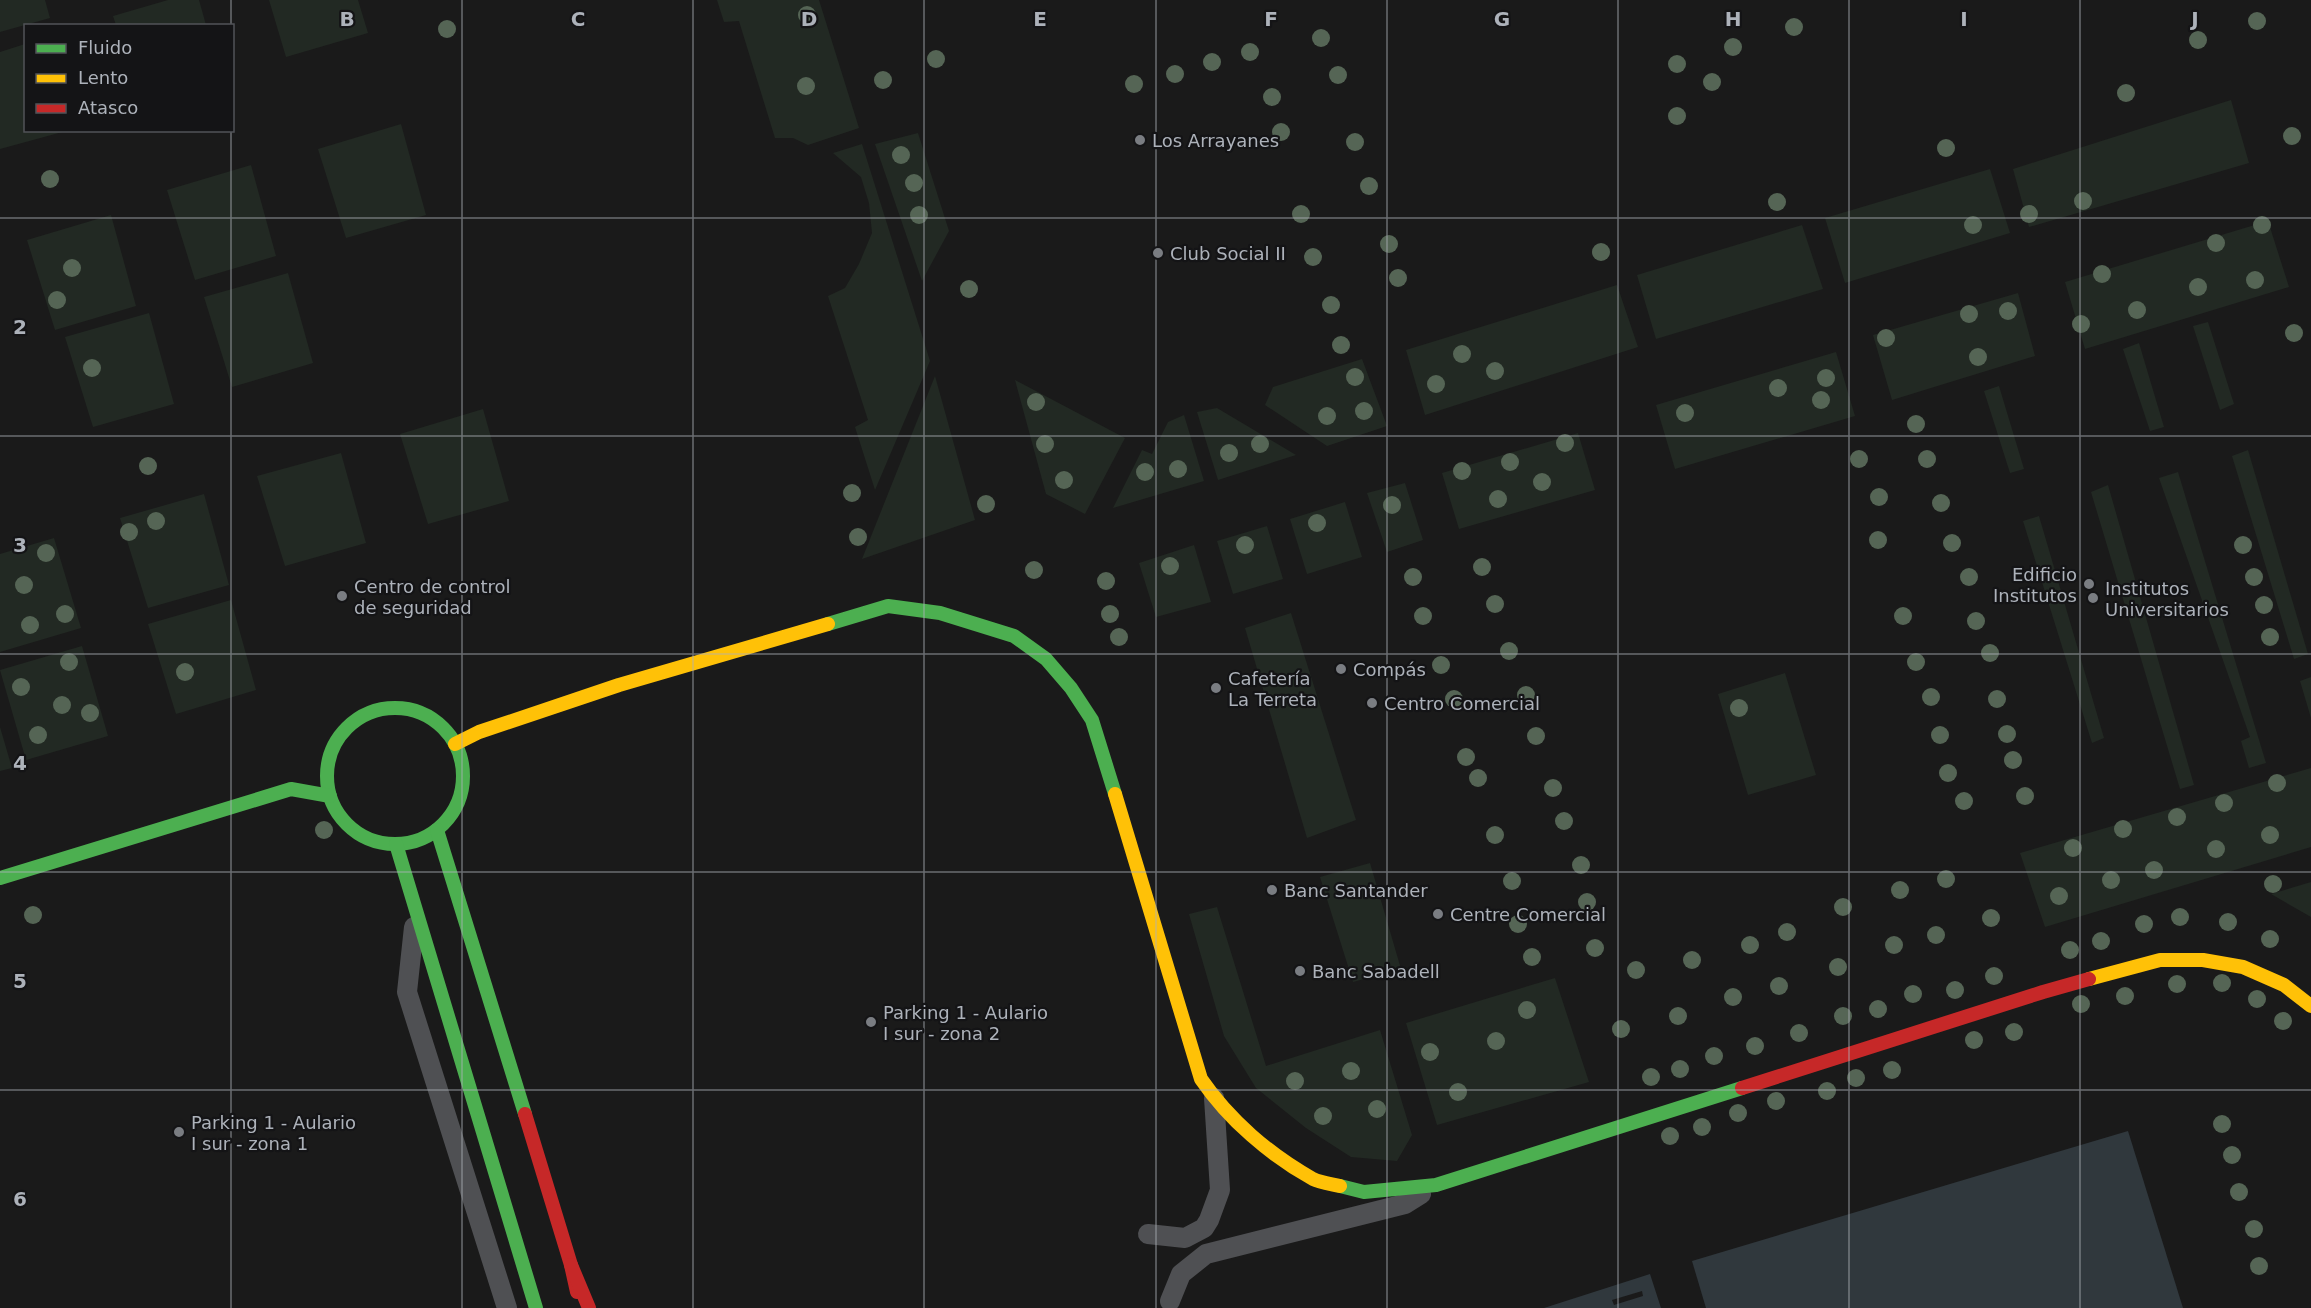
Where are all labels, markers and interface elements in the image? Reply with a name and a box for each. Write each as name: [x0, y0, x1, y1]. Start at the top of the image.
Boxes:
text: B: [339, 7, 355, 31]
text: C: [571, 7, 585, 31]
text: D: [801, 7, 817, 31]
text: E: [1033, 7, 1047, 31]
text: F: [1264, 7, 1278, 31]
text: G: [1494, 7, 1510, 31]
text: H: [1725, 7, 1741, 31]
text: I: [1960, 7, 1968, 31]
text: J: [2189, 7, 2199, 31]
legend: [24, 24, 234, 132]
text: Fluido: [78, 37, 132, 58]
text: Lento: [78, 67, 128, 88]
text: Atasco: [78, 97, 138, 118]
place label: Los Arrayanes: [1152, 130, 1279, 151]
marker: Los Arrayanes: [1133, 133, 1147, 147]
place label: Club Social II: [1170, 243, 1286, 264]
marker: Club Social II: [1151, 246, 1165, 260]
text: 2: [13, 315, 27, 339]
text: 3: [13, 533, 27, 557]
place label: Edificio Institutos: [1993, 564, 2077, 606]
place label: Centro de control de seguridad: [354, 576, 510, 618]
marker: Edificio Institutos: [2082, 577, 2096, 591]
place label: Institutos Universitarios: [2105, 578, 2229, 620]
marker: Centro de control de seguridad: [335, 589, 349, 603]
marker: Institutos Universitarios: [2086, 591, 2100, 605]
place label: Compás: [1353, 659, 1426, 680]
marker: Compás: [1334, 662, 1348, 676]
place label: Cafetería La Terreta: [1228, 668, 1317, 710]
marker: Cafetería La Terreta: [1209, 681, 1223, 695]
place label: Centro Comercial: [1384, 693, 1540, 714]
marker: Centro Comercial: [1365, 696, 1379, 710]
text: 4: [13, 751, 27, 775]
place label: Banc Santander: [1284, 880, 1428, 901]
marker: Banc Santander: [1265, 883, 1279, 897]
place label: Centre Comercial: [1450, 904, 1606, 925]
marker: Centre Comercial: [1431, 907, 1445, 921]
place label: Banc Sabadell: [1312, 961, 1440, 982]
marker: Banc Sabadell: [1293, 964, 1307, 978]
text: 5: [13, 969, 27, 993]
place label: Parking 1 - Aulario I sur - zona 2: [883, 1002, 1048, 1044]
marker: Parking 1 - Aulario I sur - zona 2: [864, 1015, 878, 1029]
place label: Parking 1 - Aulario I sur - zona 1: [191, 1112, 356, 1154]
marker: Parking 1 - Aulario I sur - zona 1: [172, 1125, 186, 1139]
text: 6: [13, 1187, 27, 1211]

